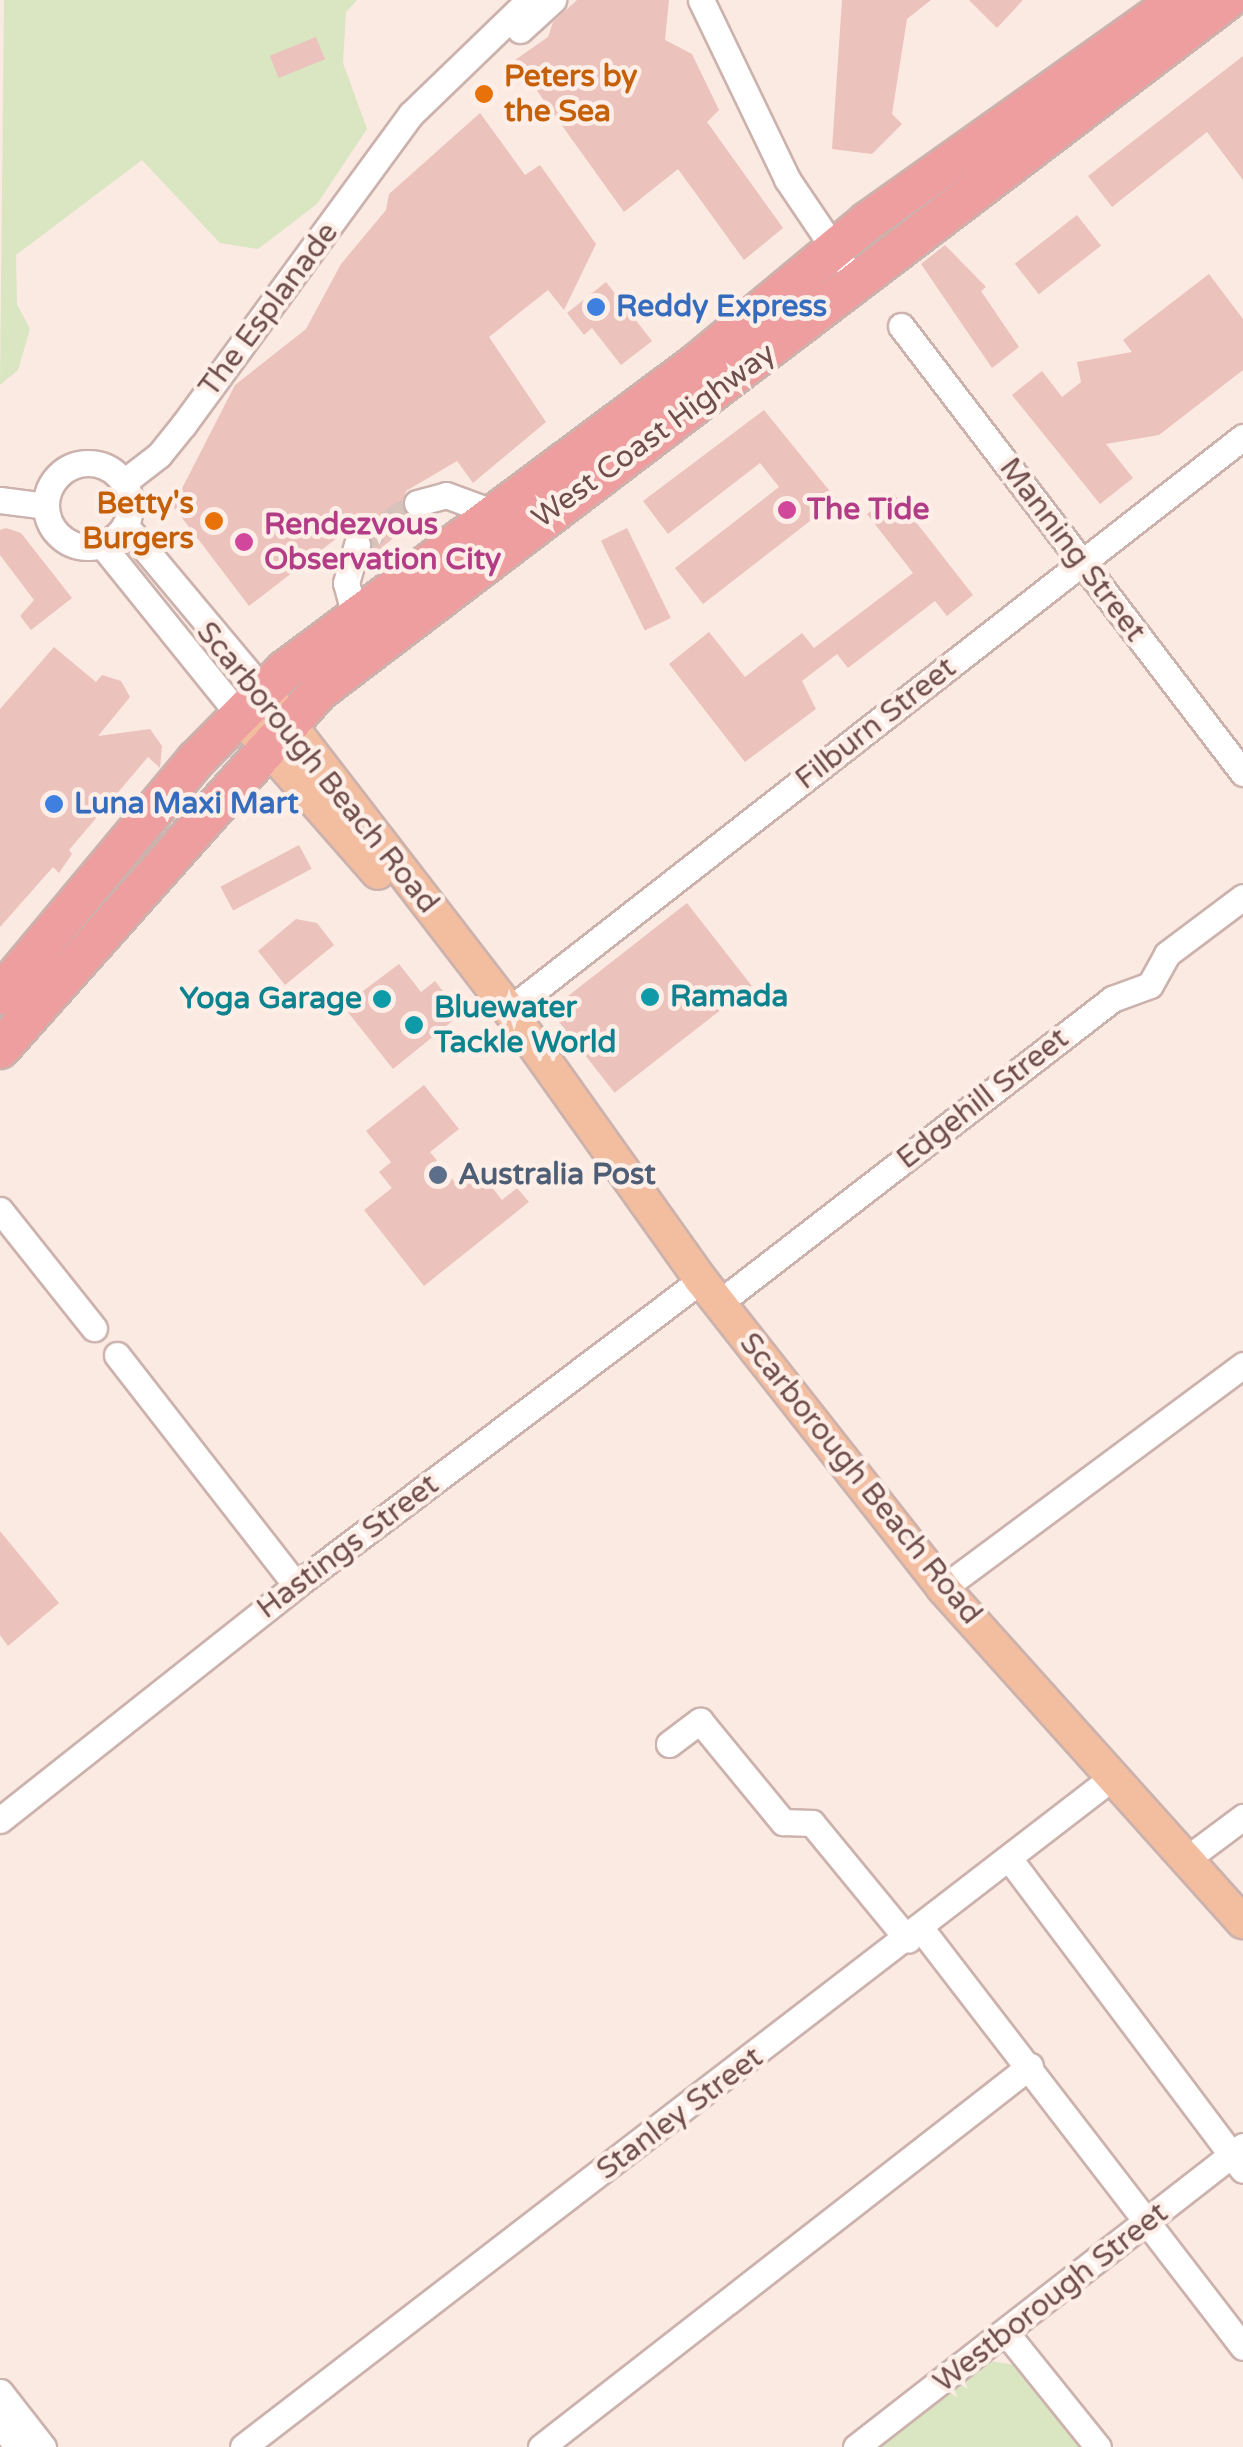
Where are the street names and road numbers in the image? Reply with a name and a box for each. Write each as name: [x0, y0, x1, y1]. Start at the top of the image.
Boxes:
street label: The Esplanade: [192, 216, 346, 404]
street label: West Coast Highway: [525, 336, 783, 536]
street label: Manning Street: [991, 451, 1153, 649]
street label: Scarborough Beach Road: [188, 615, 446, 921]
street label: Filburn Street: [789, 650, 963, 798]
street label: Edgehill Street: [890, 1021, 1076, 1177]
street label: Scarborough Beach Road: [731, 1326, 989, 1632]
street label: Hastings Street: [250, 1467, 446, 1627]
street label: Stanley Street: [590, 2040, 770, 2188]
street label: Westborough Street: [927, 2195, 1175, 2401]

